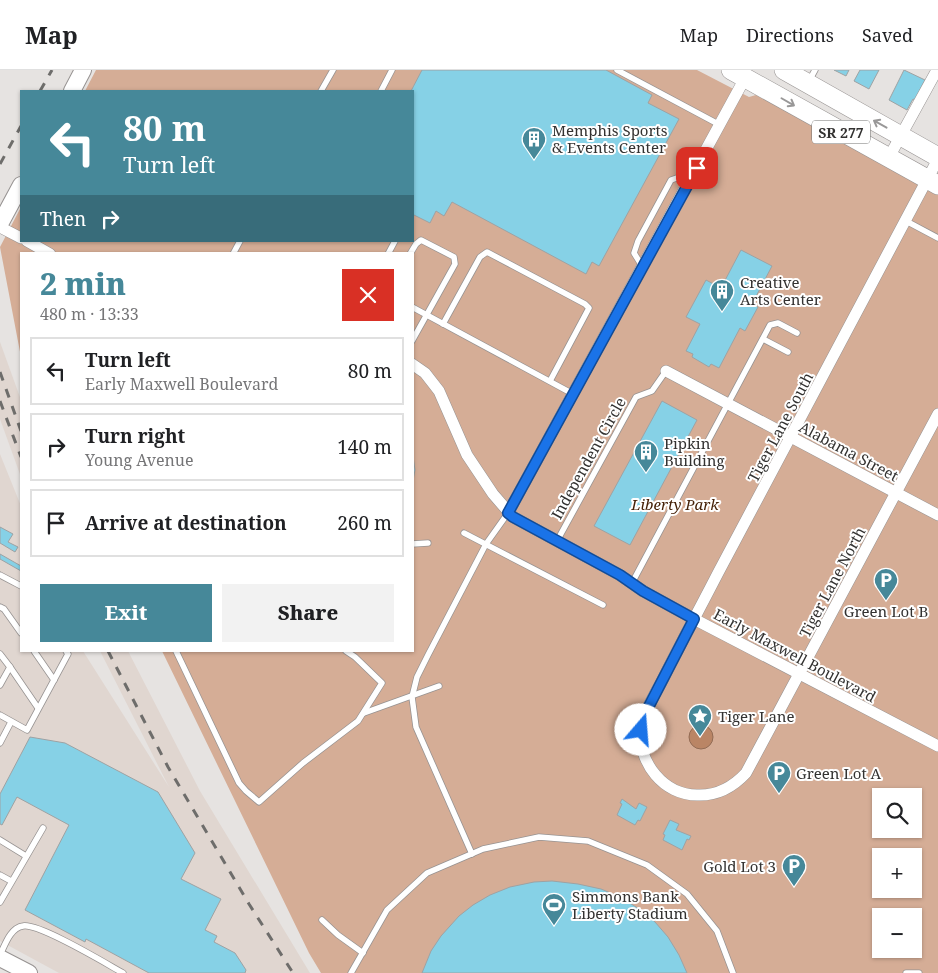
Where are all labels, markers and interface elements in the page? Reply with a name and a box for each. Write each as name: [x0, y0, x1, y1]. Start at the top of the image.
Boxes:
text: Map: [25, 18, 78, 51]
text: Map: [680, 23, 718, 47]
text: Directions: [746, 23, 834, 47]
text: Saved: [862, 23, 913, 47]
one-way arrow: [780, 97, 794, 107]
text: 80 m: [123, 104, 206, 151]
icon: left: [40, 110, 105, 175]
one-way arrow: [874, 118, 888, 128]
place label: Memphis Sports & Events Center: [552, 120, 668, 157]
road number: SR 277: [812, 121, 870, 144]
building icon: Memphis Sports & Events Center: [521, 126, 547, 160]
pin: [676, 147, 718, 189]
text: Turn left: [123, 149, 215, 179]
icon: arrive: [683, 154, 711, 182]
icon: right: [96, 205, 124, 233]
text: Then: [40, 206, 86, 232]
text: 2 min: [40, 263, 126, 304]
button: close: [342, 269, 394, 321]
place label: Creative Arts Center: [740, 272, 821, 309]
building icon: Creative Arts Center: [709, 278, 735, 312]
text: 480 m · 13:33: [40, 303, 139, 325]
text: Turn left: [85, 347, 171, 373]
icon: left: [42, 357, 70, 385]
text: 80 m: [348, 358, 392, 384]
street label: Tiger Lane South: [743, 368, 818, 485]
text: Early Maxwell Boulevard: [85, 373, 278, 395]
street label: Independent Circle: [546, 393, 630, 523]
street label: Alabama Street: [796, 416, 902, 486]
text: Turn right: [85, 423, 185, 449]
icon: right: [42, 433, 70, 461]
place label: Pipkin Building: [664, 433, 725, 470]
text: 140 m: [337, 434, 392, 460]
building icon: Pipkin Building: [633, 439, 659, 473]
text: Young Avenue: [85, 449, 194, 471]
park label: Liberty Park: [630, 494, 719, 514]
icon: arrive: [42, 509, 70, 537]
text: Arrive at destination: [85, 510, 287, 536]
text: 260 m: [337, 510, 392, 536]
street label: Tiger Lane North: [794, 523, 870, 641]
parking icon: Green Lot B: [873, 567, 899, 601]
button: Exit: [40, 584, 212, 642]
button: Share: [222, 584, 394, 642]
place label: Green Lot B: [844, 601, 928, 621]
street label: Early Maxwell Boulevard: [710, 604, 880, 706]
position arrow: [614, 703, 666, 755]
place icon: Tiger Lane: [687, 703, 713, 737]
place label: Tiger Lane: [718, 706, 795, 726]
parking icon: Green Lot A: [766, 760, 792, 794]
place label: Green Lot A: [796, 763, 882, 783]
map controls: [872, 788, 922, 958]
button: search: [872, 788, 922, 838]
button: +: [872, 848, 922, 898]
parking icon: Gold Lot 3: [781, 853, 807, 887]
place label: Gold Lot 3: [703, 856, 776, 876]
place label: Simmons Bank Liberty Stadium: [572, 886, 688, 923]
sports icon: Simmons Bank Liberty Stadium: [541, 892, 567, 926]
button: −: [872, 908, 922, 958]

